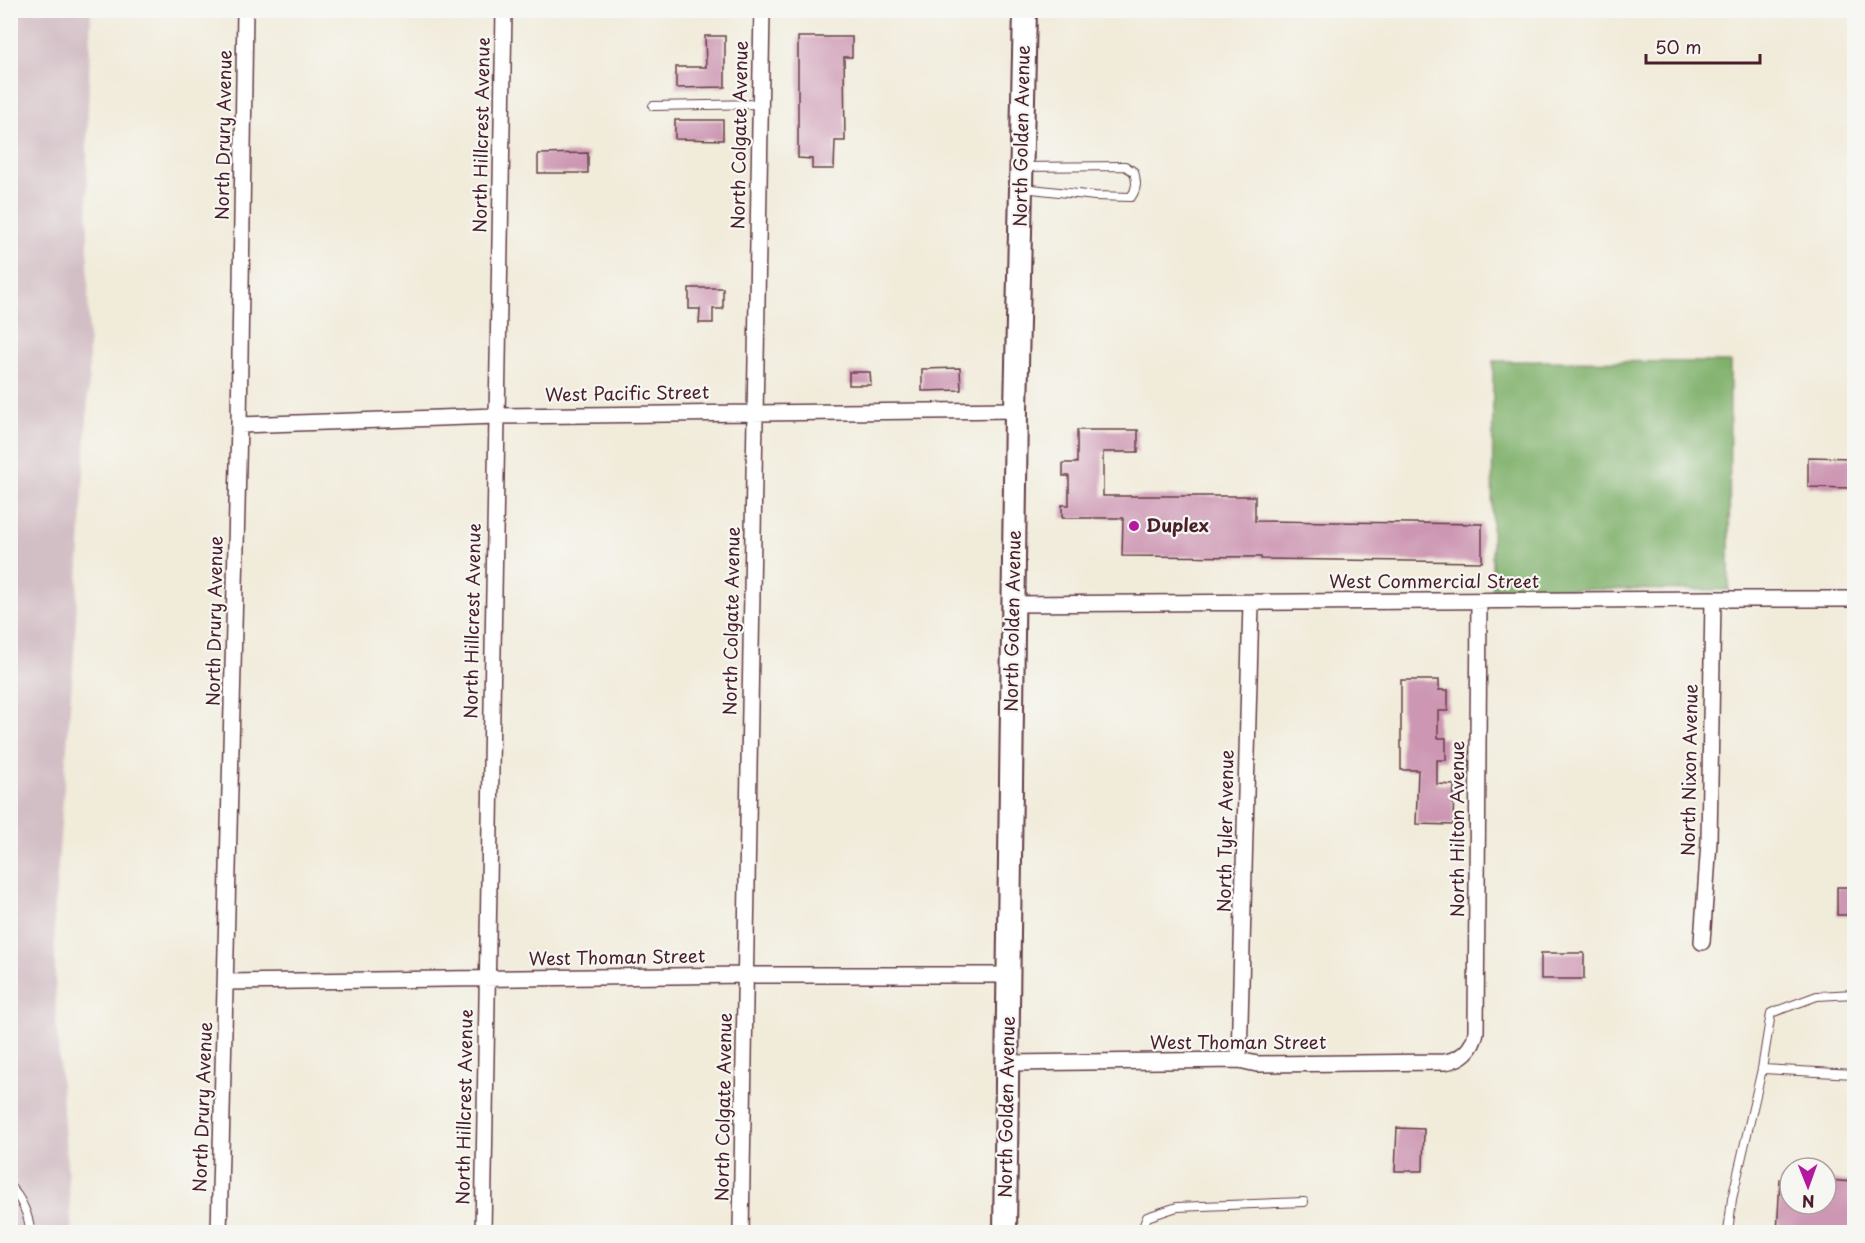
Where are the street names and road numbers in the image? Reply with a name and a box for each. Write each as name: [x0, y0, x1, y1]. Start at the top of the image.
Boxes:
street label: North Hillcrest Avenue: [465, 37, 496, 233]
street label: North Colgate Avenue: [723, 40, 754, 230]
street label: North Golden Avenue: [1005, 45, 1036, 227]
street label: North Drury Avenue: [208, 49, 237, 220]
street label: West Pacific Street: [545, 378, 709, 407]
street label: North Hillcrest Avenue: [456, 523, 487, 719]
street label: North Colgate Avenue: [715, 526, 746, 716]
street label: North Golden Avenue: [996, 530, 1027, 712]
street label: North Drury Avenue: [199, 535, 228, 706]
street label: West Commercial Street: [1329, 567, 1539, 594]
street label: North Nixon Avenue: [1673, 683, 1704, 856]
street label: North Hilton Avenue: [1443, 741, 1470, 917]
street label: North Tyler Avenue: [1210, 749, 1239, 913]
street label: West Thoman Street: [528, 941, 705, 972]
street label: North Hillcrest Avenue: [448, 1009, 479, 1205]
street label: North Colgate Avenue: [707, 1012, 738, 1202]
street label: North Golden Avenue: [990, 1016, 1021, 1198]
street label: North Drury Avenue: [185, 1021, 218, 1193]
street label: West Thoman Street: [1150, 1028, 1326, 1055]

